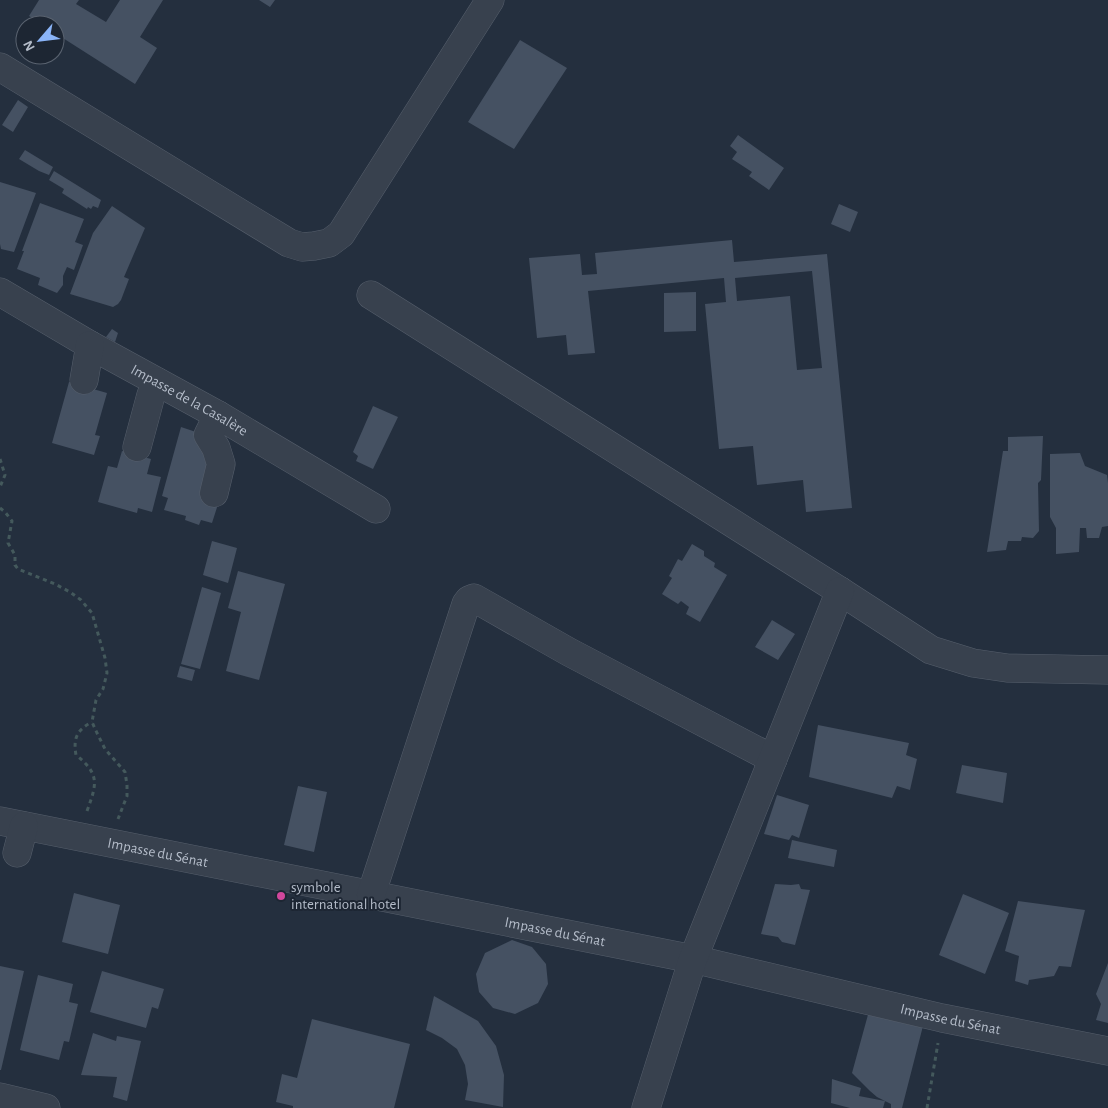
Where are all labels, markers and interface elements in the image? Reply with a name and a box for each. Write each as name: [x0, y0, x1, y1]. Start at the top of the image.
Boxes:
north arrow: [15, 15, 65, 65]
text: N: [21, 38, 38, 53]
street label: Impasse de la Casalère: [128, 362, 250, 439]
street label: Impasse du Sénat: [106, 836, 210, 870]
place label: symbole international hotel: [291, 880, 400, 912]
marker: symbole international hotel: [275, 890, 287, 902]
street label: Impasse du Sénat: [503, 915, 607, 949]
street label: Impasse du Sénat: [899, 1001, 1002, 1037]

